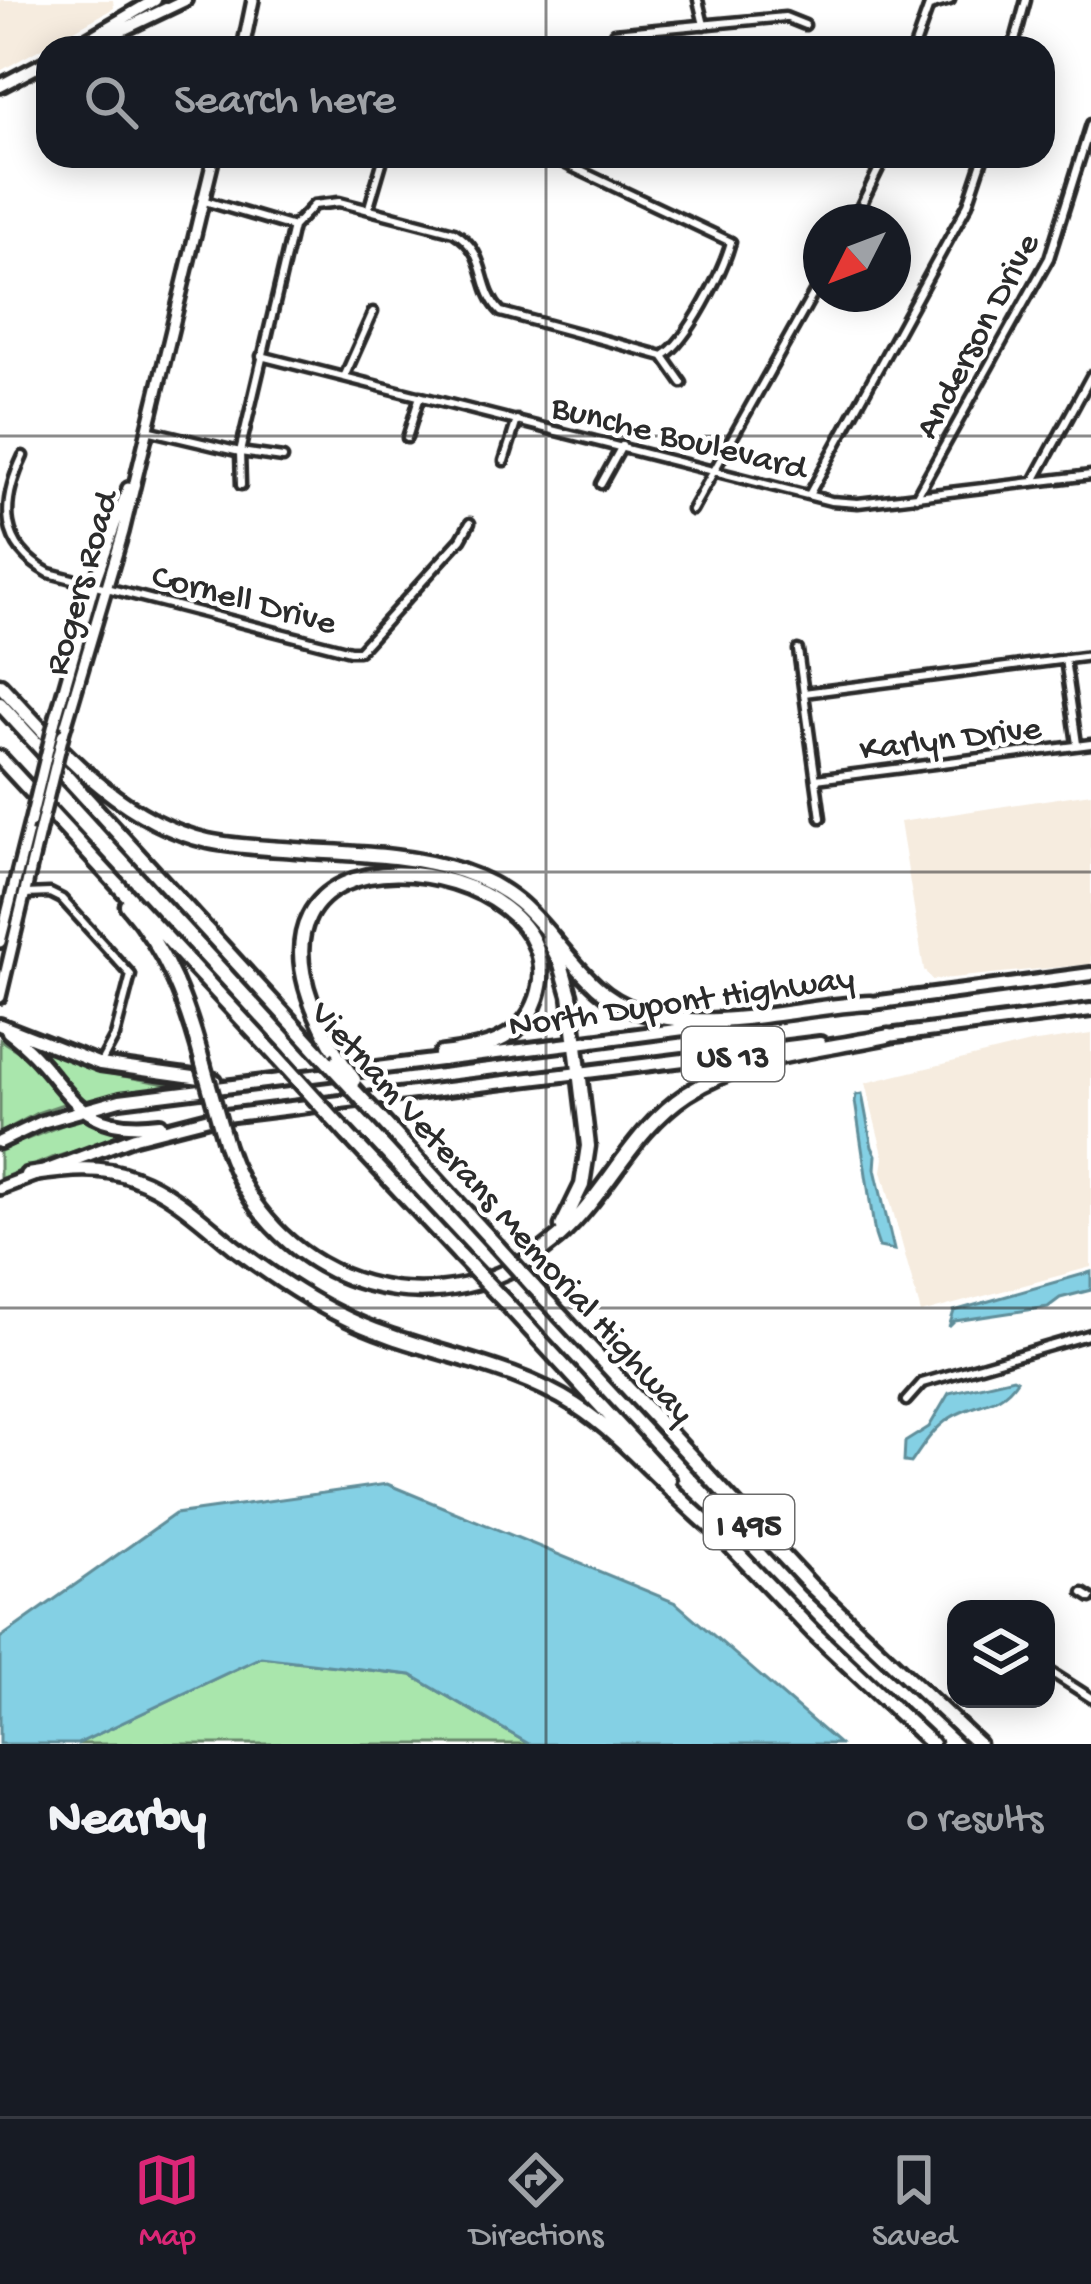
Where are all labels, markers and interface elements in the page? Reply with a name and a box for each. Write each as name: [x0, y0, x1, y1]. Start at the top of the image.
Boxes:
search box: [36, 36, 1055, 168]
icon: search: [78, 69, 144, 135]
text: Search here: [174, 76, 396, 129]
north arrow: [803, 204, 911, 312]
street label: Anderson Drive: [908, 226, 1052, 447]
street label: Bunche Boulevard: [546, 388, 813, 493]
street label: Rogers Road: [37, 484, 132, 681]
street label: Cornell Drive: [146, 557, 341, 648]
street label: Karlyn Drive: [858, 709, 1044, 774]
street label: North Dupont Highway: [506, 959, 858, 1050]
street label: Vietnam Veterans Memorial Highway: [298, 993, 702, 1435]
road number: US 13: [682, 1027, 784, 1081]
road number: I 495: [704, 1495, 794, 1549]
map controls: [947, 1600, 1055, 1708]
button: layers: [947, 1600, 1055, 1708]
text: Nearby: [48, 1792, 206, 1852]
text: 0 results: [906, 1799, 1043, 1845]
tab: Map: [134, 2147, 200, 2257]
tab: Directions: [469, 2147, 603, 2257]
tab: Saved: [872, 2147, 957, 2257]

